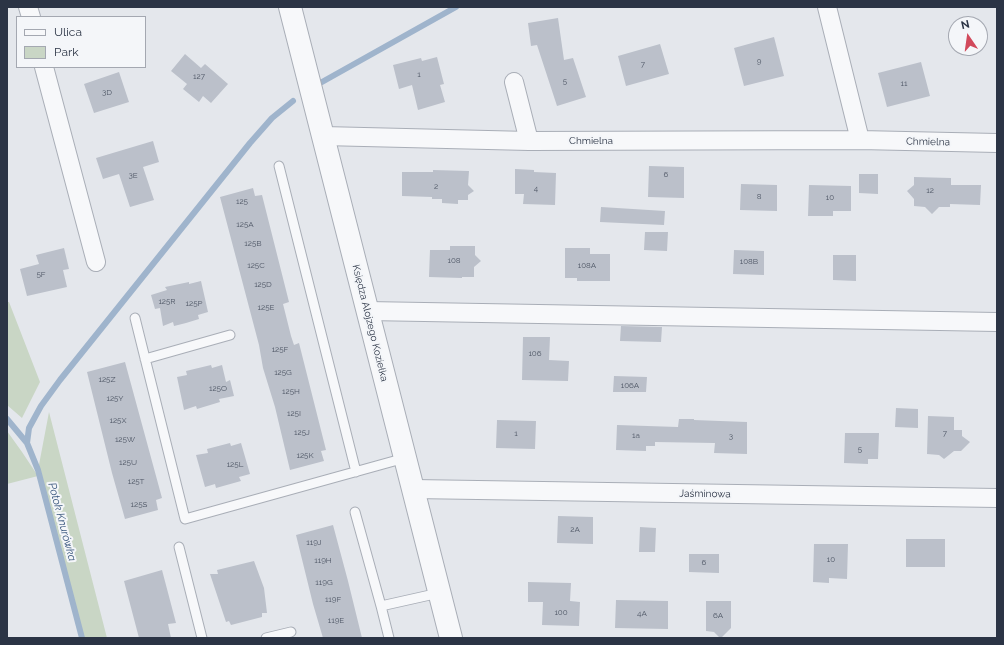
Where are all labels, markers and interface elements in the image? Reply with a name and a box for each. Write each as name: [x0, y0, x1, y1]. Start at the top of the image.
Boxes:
legend: [16, 16, 146, 68]
north arrow: [948, 16, 988, 56]
text: N: [960, 18, 971, 32]
text: Ulica: [54, 25, 82, 39]
text: Park: [54, 45, 79, 59]
house number: 9: [757, 57, 761, 67]
house number: 7: [641, 60, 645, 70]
house number: 1: [417, 70, 421, 80]
house number: 127: [193, 72, 205, 82]
house number: 5: [563, 77, 567, 87]
house number: 11: [901, 79, 907, 89]
house number: 3D: [102, 88, 112, 98]
street label: Chmielna: [569, 135, 613, 147]
street label: Chmielna: [906, 136, 950, 148]
house number: 6: [664, 170, 668, 180]
house number: 3E: [128, 171, 138, 181]
house number: 2: [434, 182, 438, 192]
house number: 4: [534, 184, 538, 194]
house number: 12: [926, 186, 934, 196]
house number: 8: [757, 192, 761, 202]
house number: 10: [826, 193, 834, 203]
house number: 125: [236, 197, 248, 207]
house number: 125A: [236, 220, 254, 230]
house number: 125B: [244, 239, 262, 249]
house number: 108: [447, 256, 461, 266]
house number: 108B: [740, 257, 758, 267]
house number: 125C: [247, 261, 265, 271]
house number: 108A: [578, 261, 596, 271]
street label: Księdza Alojzego Koziełka: [350, 263, 390, 383]
house number: 5F: [36, 270, 46, 280]
house number: 125D: [254, 280, 272, 290]
house number: 125R: [158, 297, 176, 307]
house number: 125P: [186, 299, 202, 309]
house number: 125E: [258, 303, 274, 313]
house number: 125F: [272, 345, 288, 355]
house number: 106: [528, 349, 542, 359]
house number: 125G: [274, 368, 292, 378]
house number: 125Z: [99, 375, 115, 385]
house number: 106A: [621, 381, 639, 391]
house number: 125O: [209, 384, 227, 394]
house number: 125H: [282, 387, 300, 397]
house number: 125Y: [107, 394, 123, 404]
house number: 125I: [287, 409, 301, 419]
house number: 125X: [109, 416, 127, 426]
house number: 125J: [294, 428, 310, 438]
house number: 1: [514, 429, 518, 439]
house number: 7: [943, 429, 947, 439]
house number: 1a: [632, 431, 640, 441]
house number: 3: [729, 432, 733, 442]
house number: 125W: [115, 435, 135, 445]
house number: 5: [858, 445, 862, 455]
house number: 125K: [296, 451, 314, 461]
house number: 125U: [119, 458, 137, 468]
house number: 125L: [227, 460, 243, 470]
house number: 125T: [128, 477, 144, 487]
water label: Potok Knurówka: [45, 481, 79, 563]
street label: Jaśminowa: [679, 488, 731, 500]
house number: 125S: [131, 500, 147, 510]
house number: 2A: [570, 525, 580, 535]
house number: 119J: [306, 538, 322, 548]
house number: 10: [827, 555, 835, 565]
house number: 119H: [314, 556, 332, 566]
house number: 6: [702, 558, 706, 568]
house number: 119G: [315, 578, 333, 588]
house number: 119F: [325, 595, 341, 605]
house number: 100: [554, 608, 568, 618]
house number: 4A: [637, 609, 647, 619]
house number: 6A: [713, 611, 723, 621]
house number: 119E: [328, 616, 344, 626]

